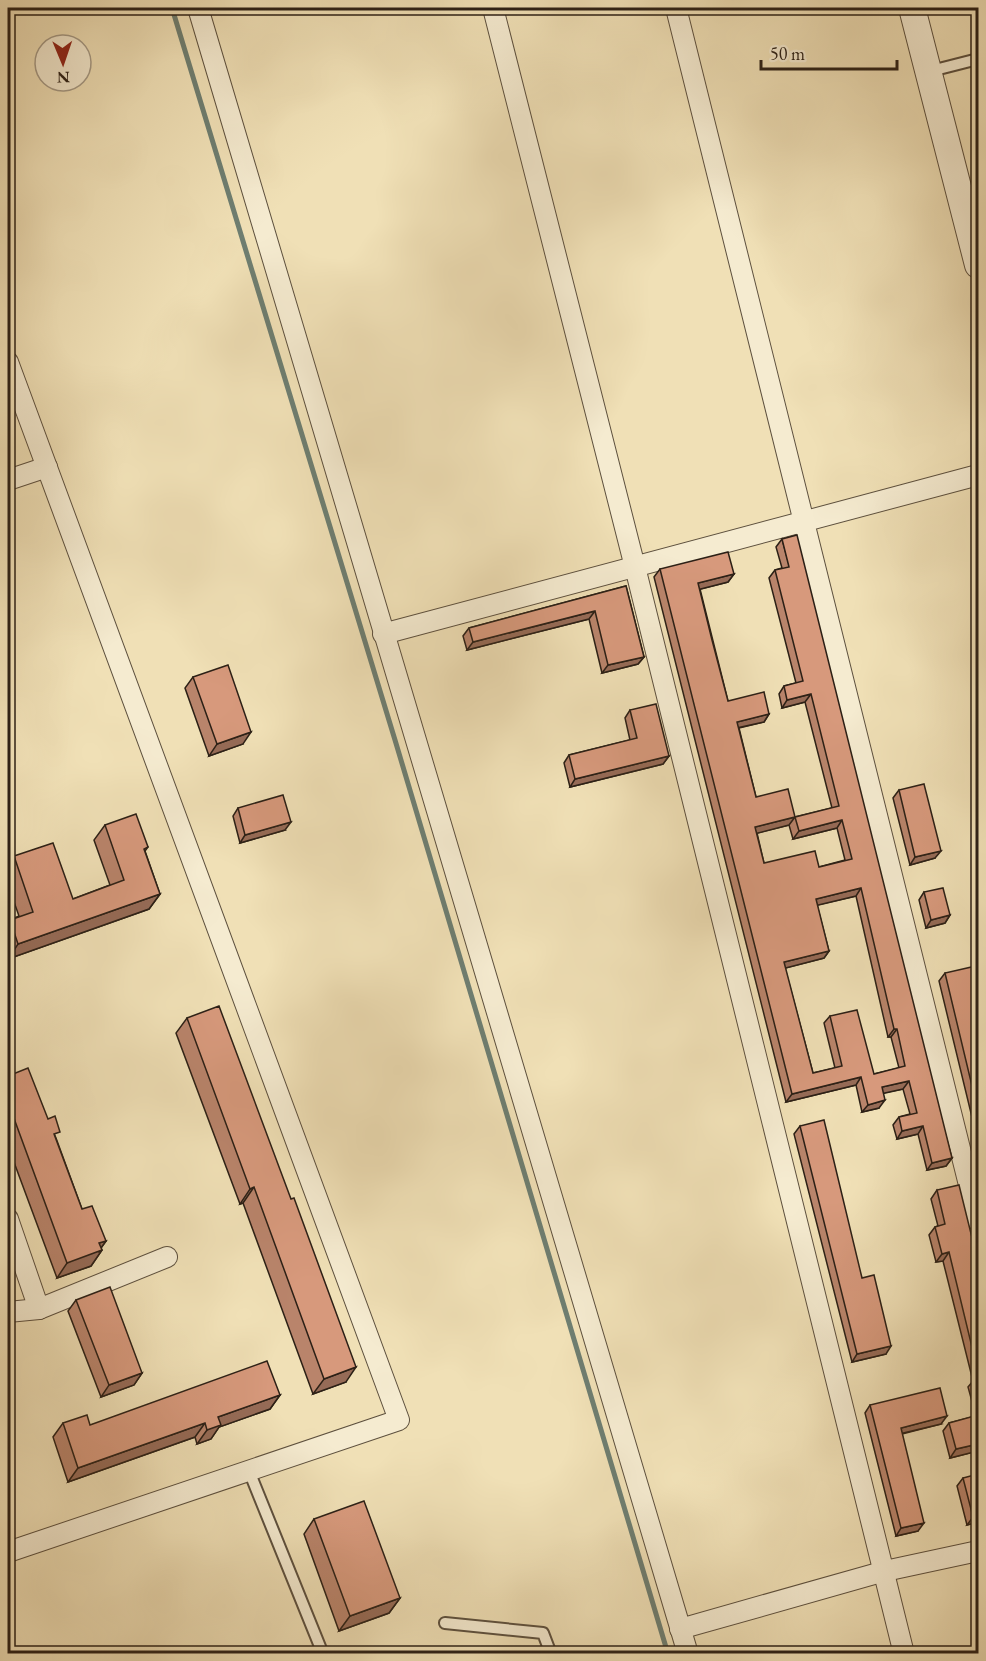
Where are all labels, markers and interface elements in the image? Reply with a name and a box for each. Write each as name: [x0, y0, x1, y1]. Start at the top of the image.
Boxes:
north arrow: [33, 33, 93, 93]
scale bar: [761, 33, 898, 71]
text: 50 m: [770, 42, 805, 65]
text: N: [57, 67, 70, 88]

